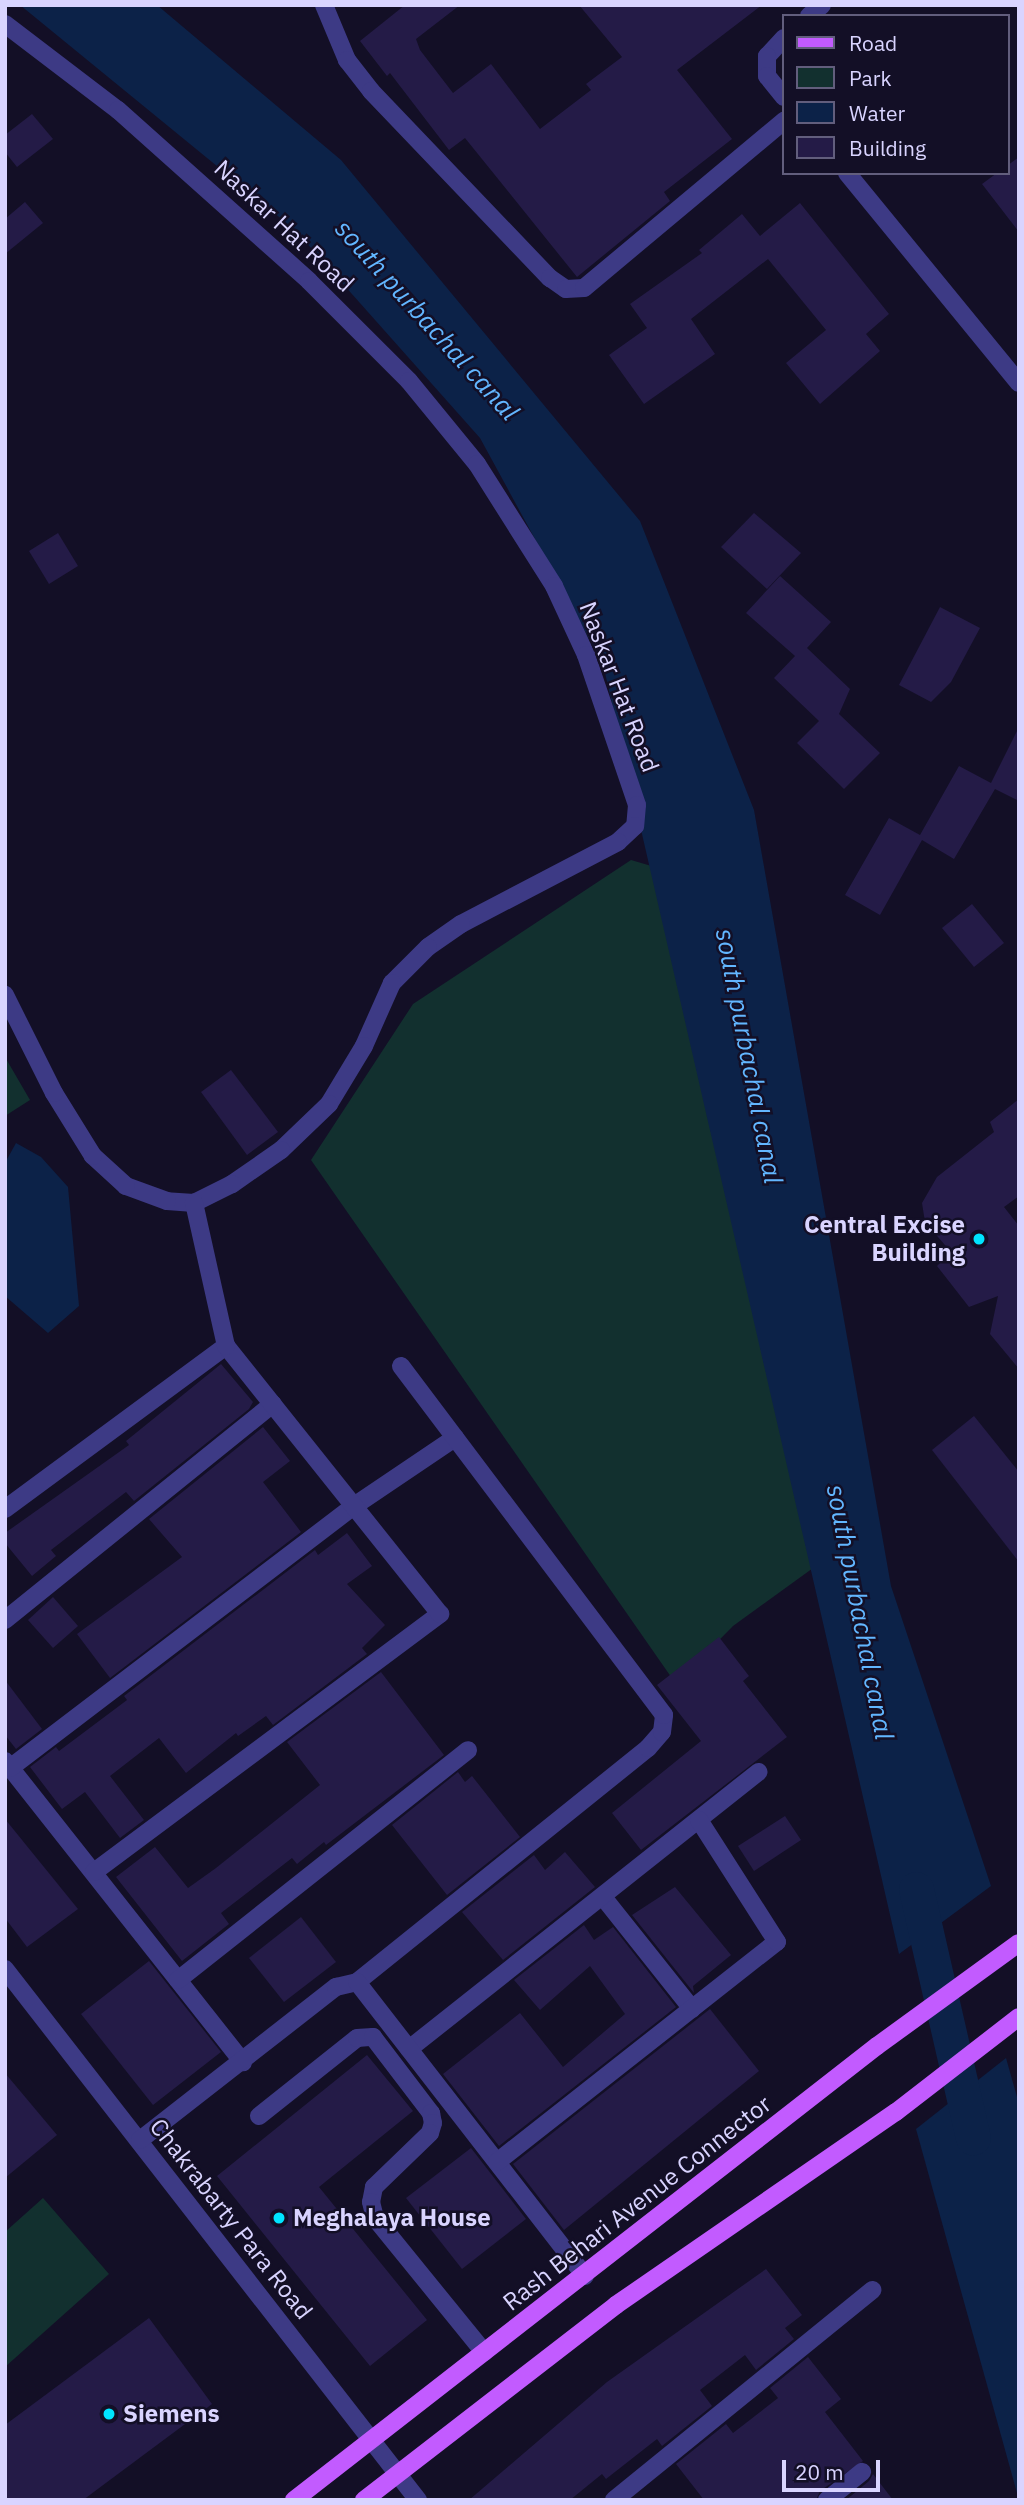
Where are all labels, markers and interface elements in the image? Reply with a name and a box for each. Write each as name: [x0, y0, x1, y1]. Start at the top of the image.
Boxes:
legend: [782, 14, 1010, 175]
text: Road: [849, 29, 897, 57]
text: Park: [849, 64, 892, 92]
text: Water: [849, 99, 905, 127]
text: Building: [849, 134, 926, 162]
street label: Naskar Hat Road: [208, 154, 360, 298]
water label: south purbachal canal: [329, 213, 525, 427]
street label: Naskar Hat Road: [573, 598, 665, 776]
water label: south purbachal canal: [709, 926, 789, 1186]
place label: Central Excise Building: [804, 1211, 965, 1267]
marker: Central Excise Building: [971, 1231, 987, 1247]
water label: south purbachal canal: [820, 1482, 900, 1742]
street label: Rash Behari Avenue Connector: [497, 2089, 777, 2317]
street label: Chakrabarty Para Road: [144, 2113, 318, 2325]
place label: Meghalaya House: [293, 2204, 491, 2232]
marker: Meghalaya House: [271, 2210, 287, 2226]
place label: Siemens: [123, 2400, 220, 2428]
marker: Siemens: [101, 2406, 117, 2422]
scale bar: [786, 2446, 884, 2490]
text: 20 m: [795, 2458, 844, 2486]

